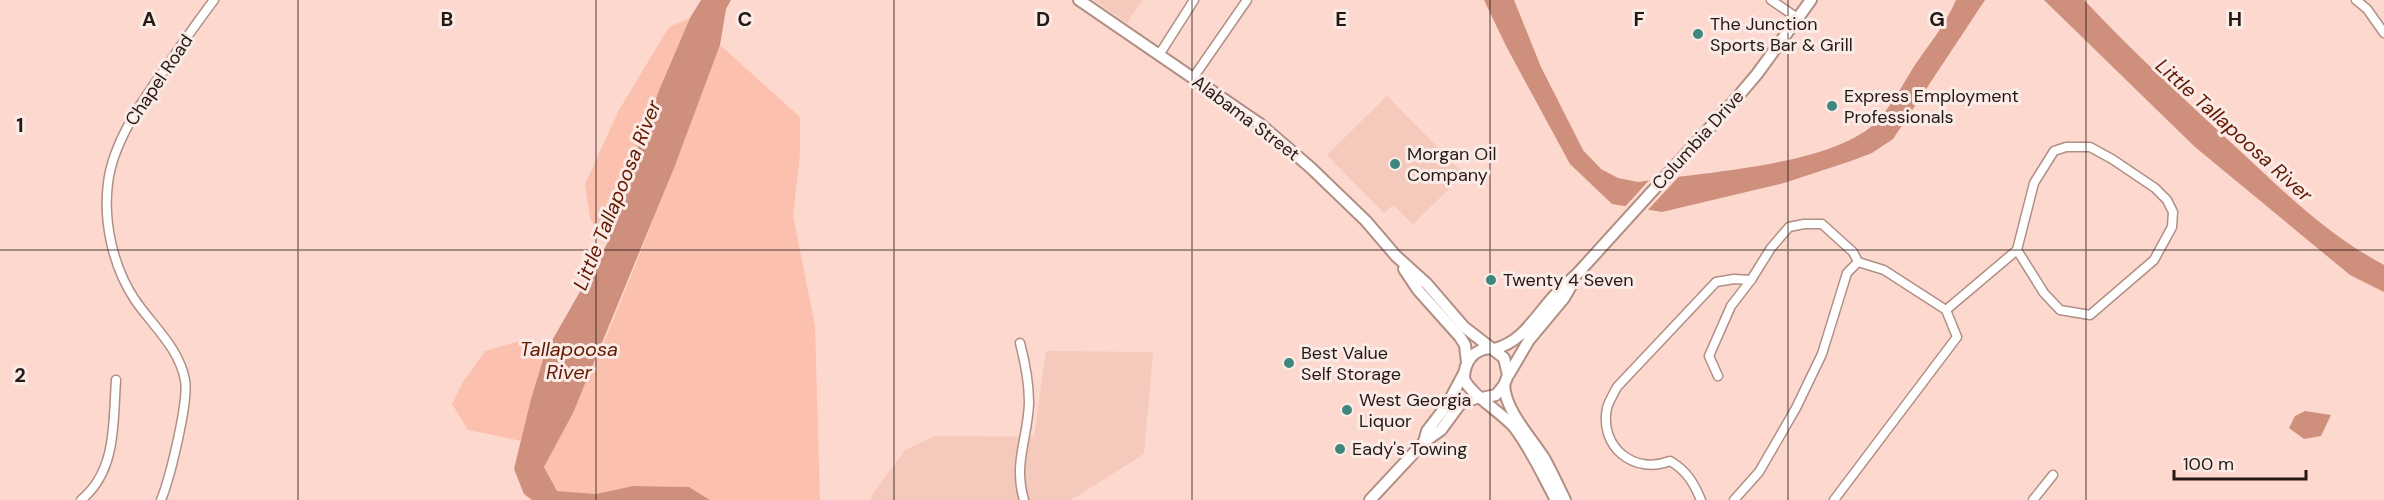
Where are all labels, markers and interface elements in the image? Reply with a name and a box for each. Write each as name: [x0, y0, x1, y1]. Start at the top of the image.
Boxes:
text: A: [142, 6, 156, 32]
text: B: [441, 6, 453, 32]
text: C: [738, 6, 752, 32]
text: D: [1036, 6, 1050, 32]
text: E: [1335, 6, 1347, 32]
text: F: [1633, 6, 1645, 32]
text: G: [1929, 6, 1945, 32]
text: H: [2228, 6, 2242, 32]
place label: The Junction Sports Bar & Grill: [1710, 12, 1853, 57]
marker: The Junction Sports Bar & Grill: [1691, 27, 1705, 41]
street label: Chapel Road: [120, 30, 198, 130]
water label: Little Tallapoosa River: [2150, 53, 2318, 208]
street label: Alabama Street: [1187, 70, 1305, 166]
place label: Express Employment Professionals: [1844, 84, 2019, 129]
street label: Columbia Drive: [1647, 85, 1749, 195]
water label: Little Tallapoosa River: [567, 96, 667, 294]
marker: Express Employment Professionals: [1825, 99, 1839, 113]
text: 1: [16, 112, 24, 138]
place label: Morgan Oil Company: [1407, 142, 1496, 187]
marker: Morgan Oil Company: [1388, 157, 1402, 171]
place label: Twenty 4 Seven: [1503, 268, 1634, 292]
marker: Twenty 4 Seven: [1484, 273, 1498, 287]
water label: Tallapoosa River: [520, 336, 618, 385]
place label: Best Value Self Storage: [1301, 341, 1401, 386]
marker: Best Value Self Storage: [1282, 356, 1296, 370]
text: 2: [14, 362, 26, 388]
place label: West Georgia Liquor: [1359, 388, 1471, 433]
marker: West Georgia Liquor: [1340, 403, 1354, 417]
place label: Eady's Towing: [1352, 437, 1467, 461]
marker: Eady's Towing: [1333, 442, 1347, 456]
scale bar: [2174, 443, 2306, 481]
text: 100 m: [2183, 452, 2234, 476]

